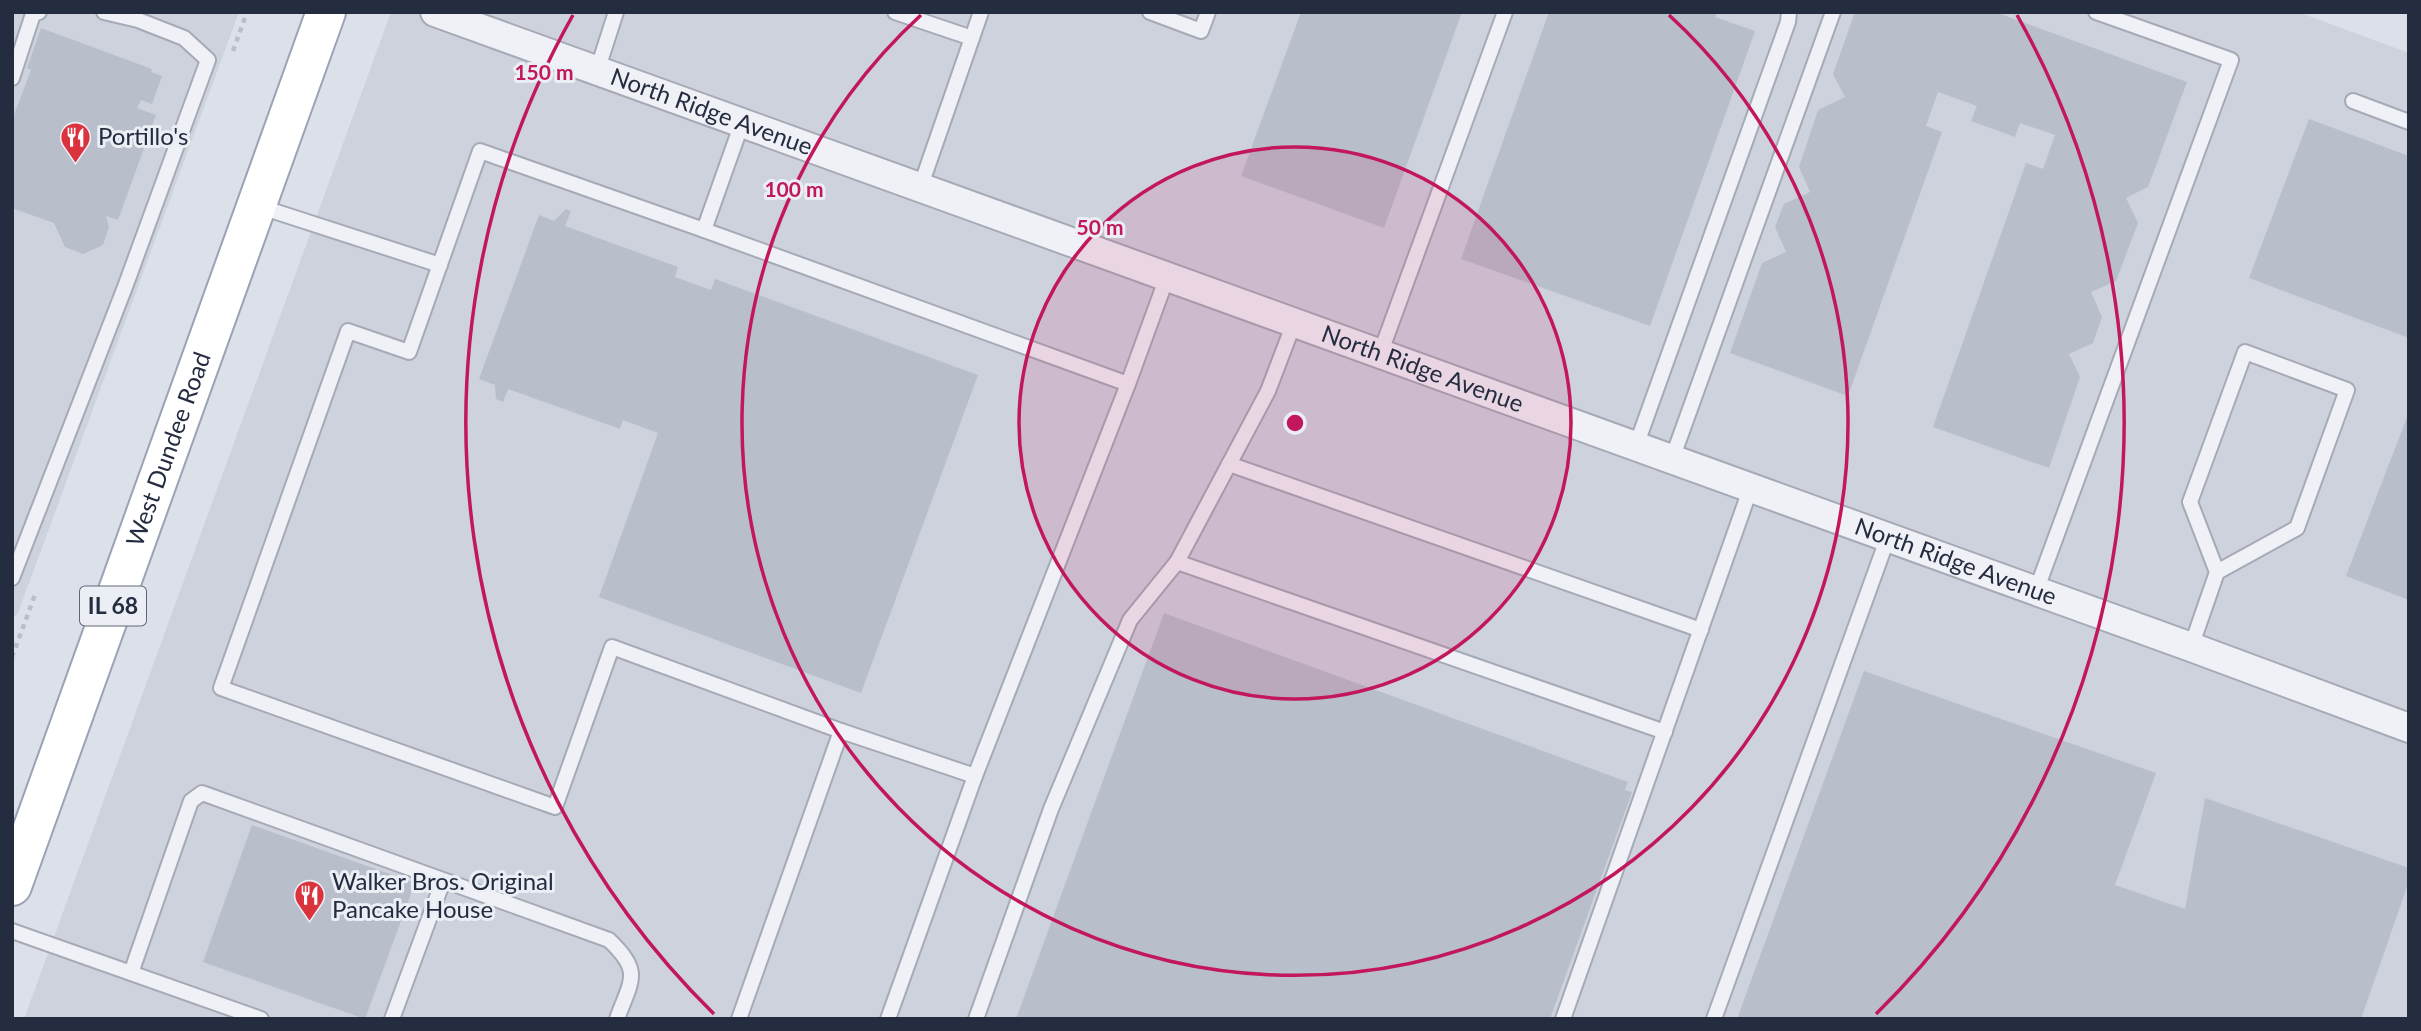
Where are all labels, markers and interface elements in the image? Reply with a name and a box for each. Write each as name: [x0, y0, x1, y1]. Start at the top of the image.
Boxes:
text: 150 m: [514, 59, 574, 84]
street label: North Ridge Avenue: [607, 61, 817, 160]
restaurant icon: Portillo's: [58, 120, 92, 164]
place label: Portillo's: [98, 121, 188, 150]
text: 100 m: [764, 176, 824, 201]
text: 50 m: [1076, 214, 1124, 239]
street label: North Ridge Avenue: [1318, 318, 1528, 417]
street label: West Dundee Road: [119, 348, 216, 550]
centre of rings: [1283, 411, 1307, 435]
street label: North Ridge Avenue: [1851, 511, 2061, 610]
road number: IL 68: [80, 586, 146, 626]
place label: Walker Bros. Original Pancake House: [332, 866, 554, 923]
restaurant icon: Walker Bros. Original Pancake House: [292, 879, 326, 923]

